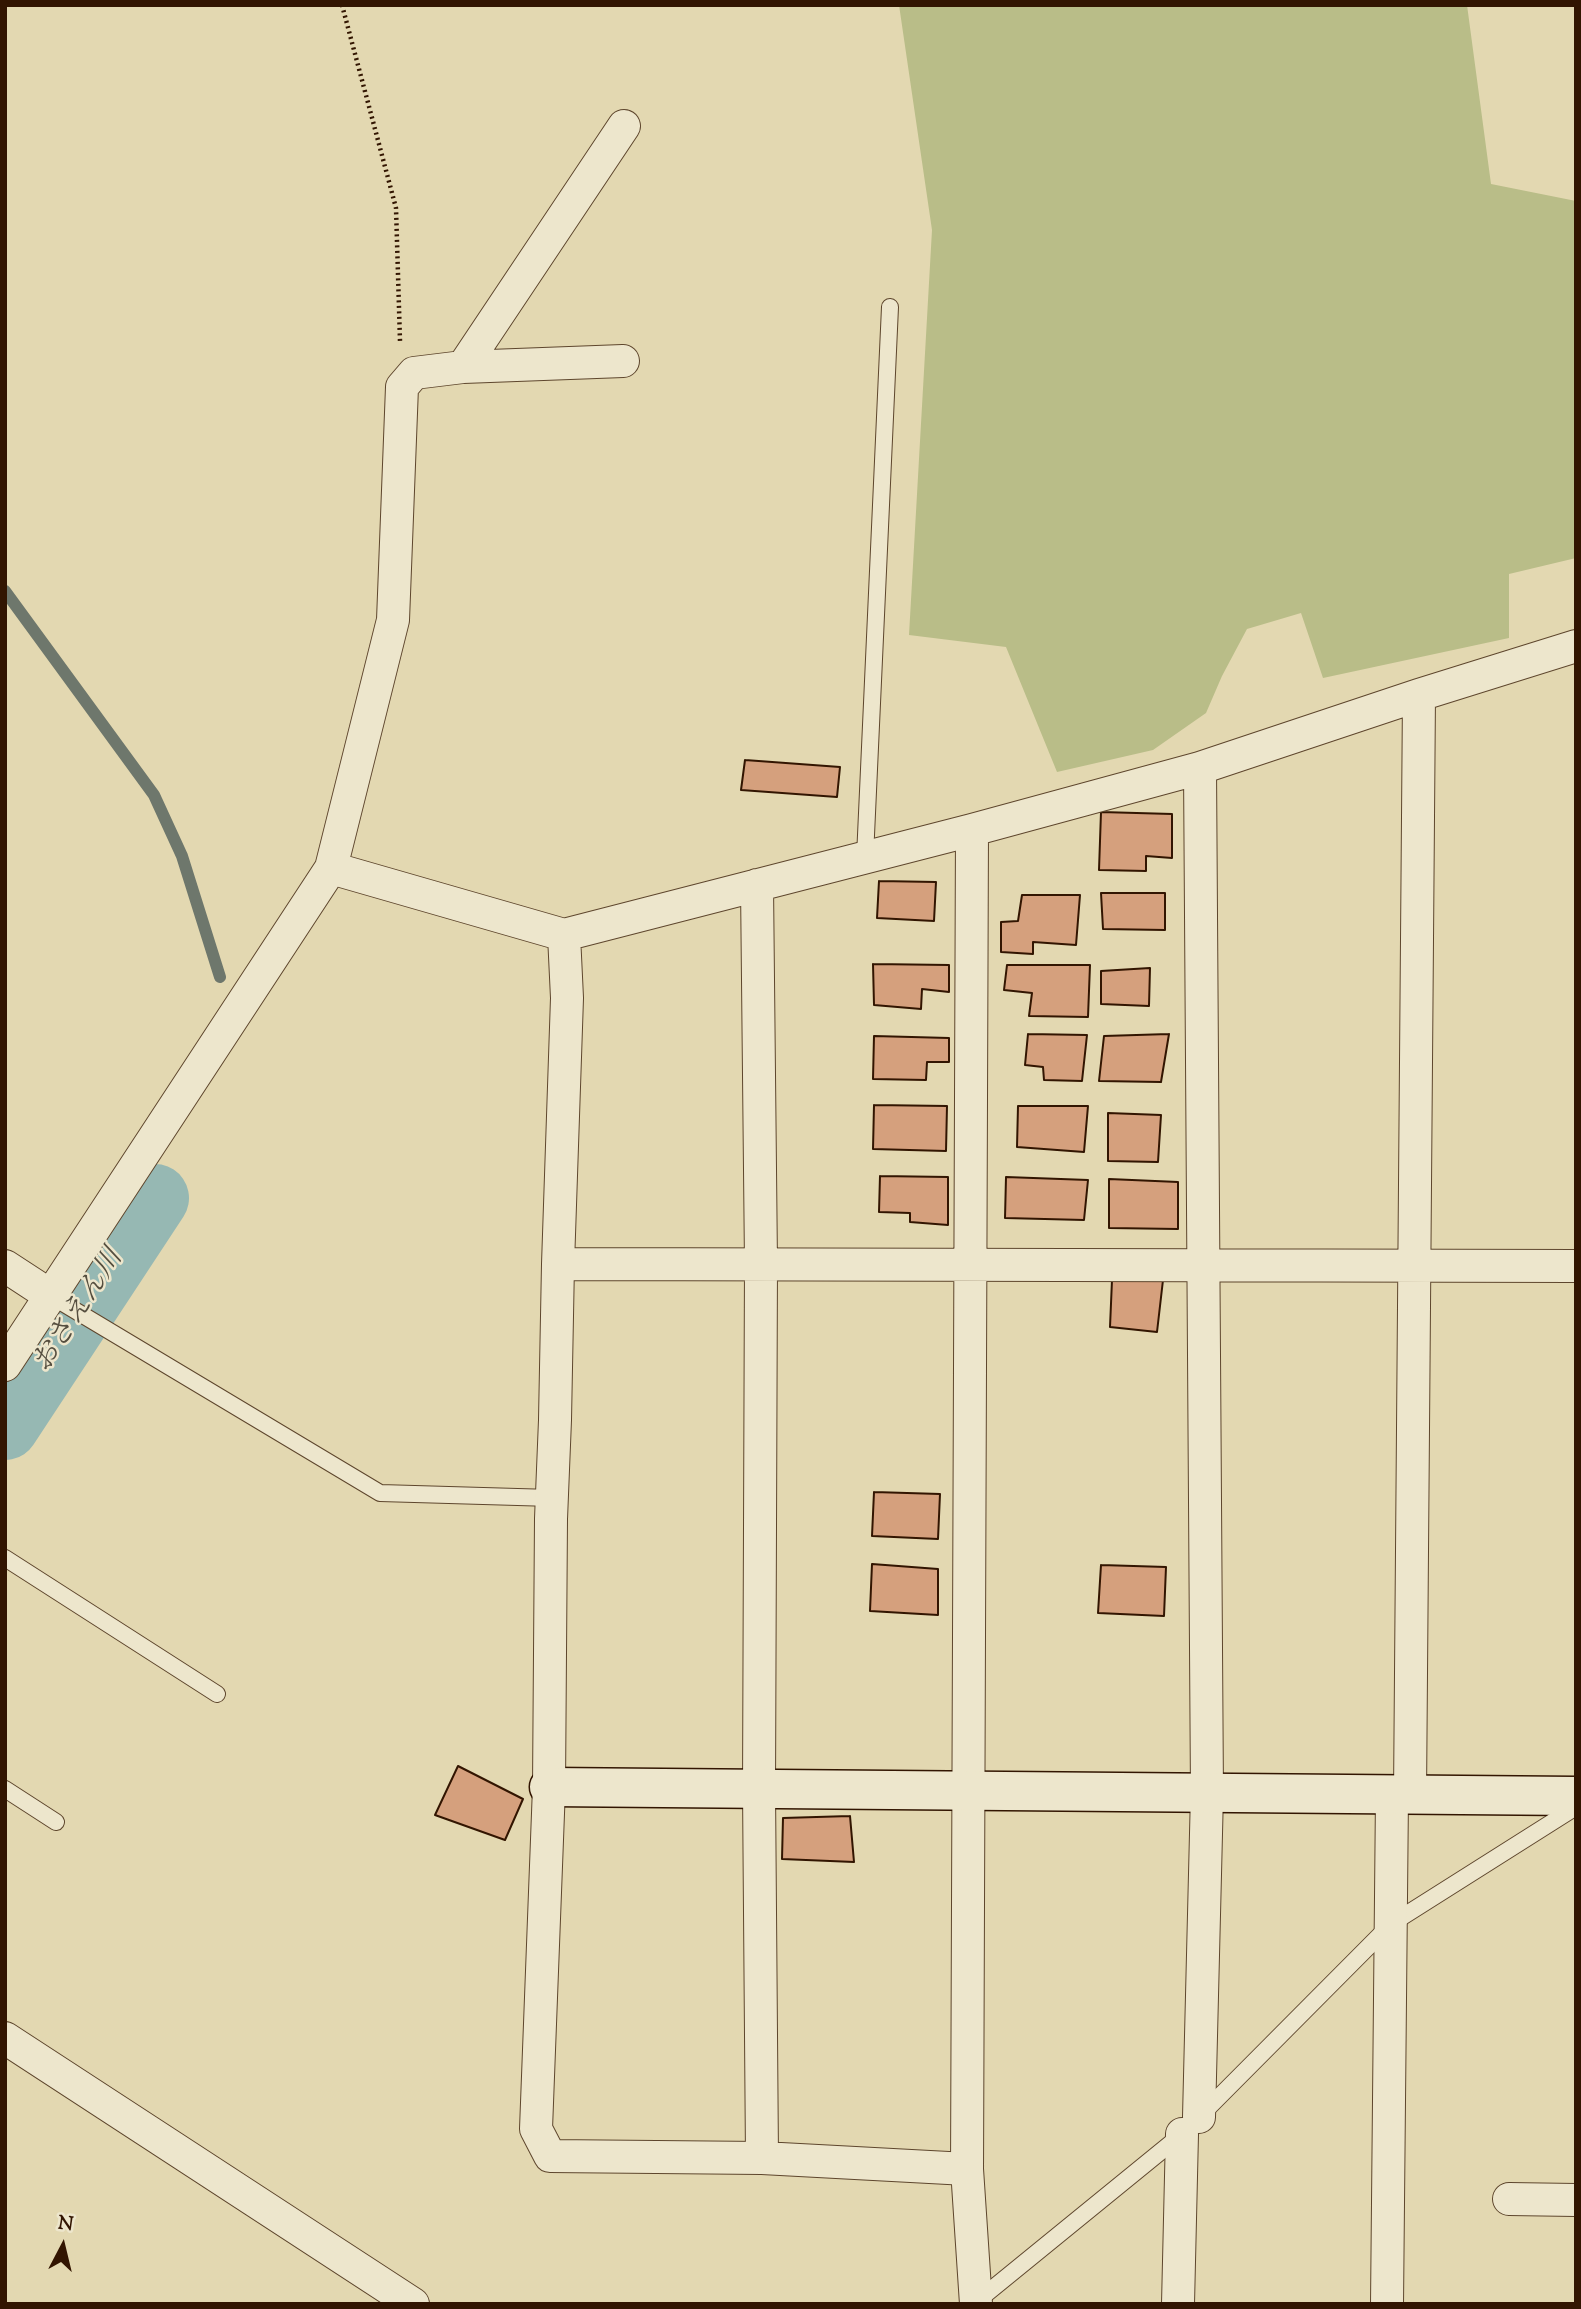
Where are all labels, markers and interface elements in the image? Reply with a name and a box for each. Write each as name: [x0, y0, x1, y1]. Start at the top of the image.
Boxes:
water label: おさえん川: [28, 1244, 132, 1380]
text: N: [56, 2210, 75, 2239]
north arrow: [28, 2211, 98, 2281]

